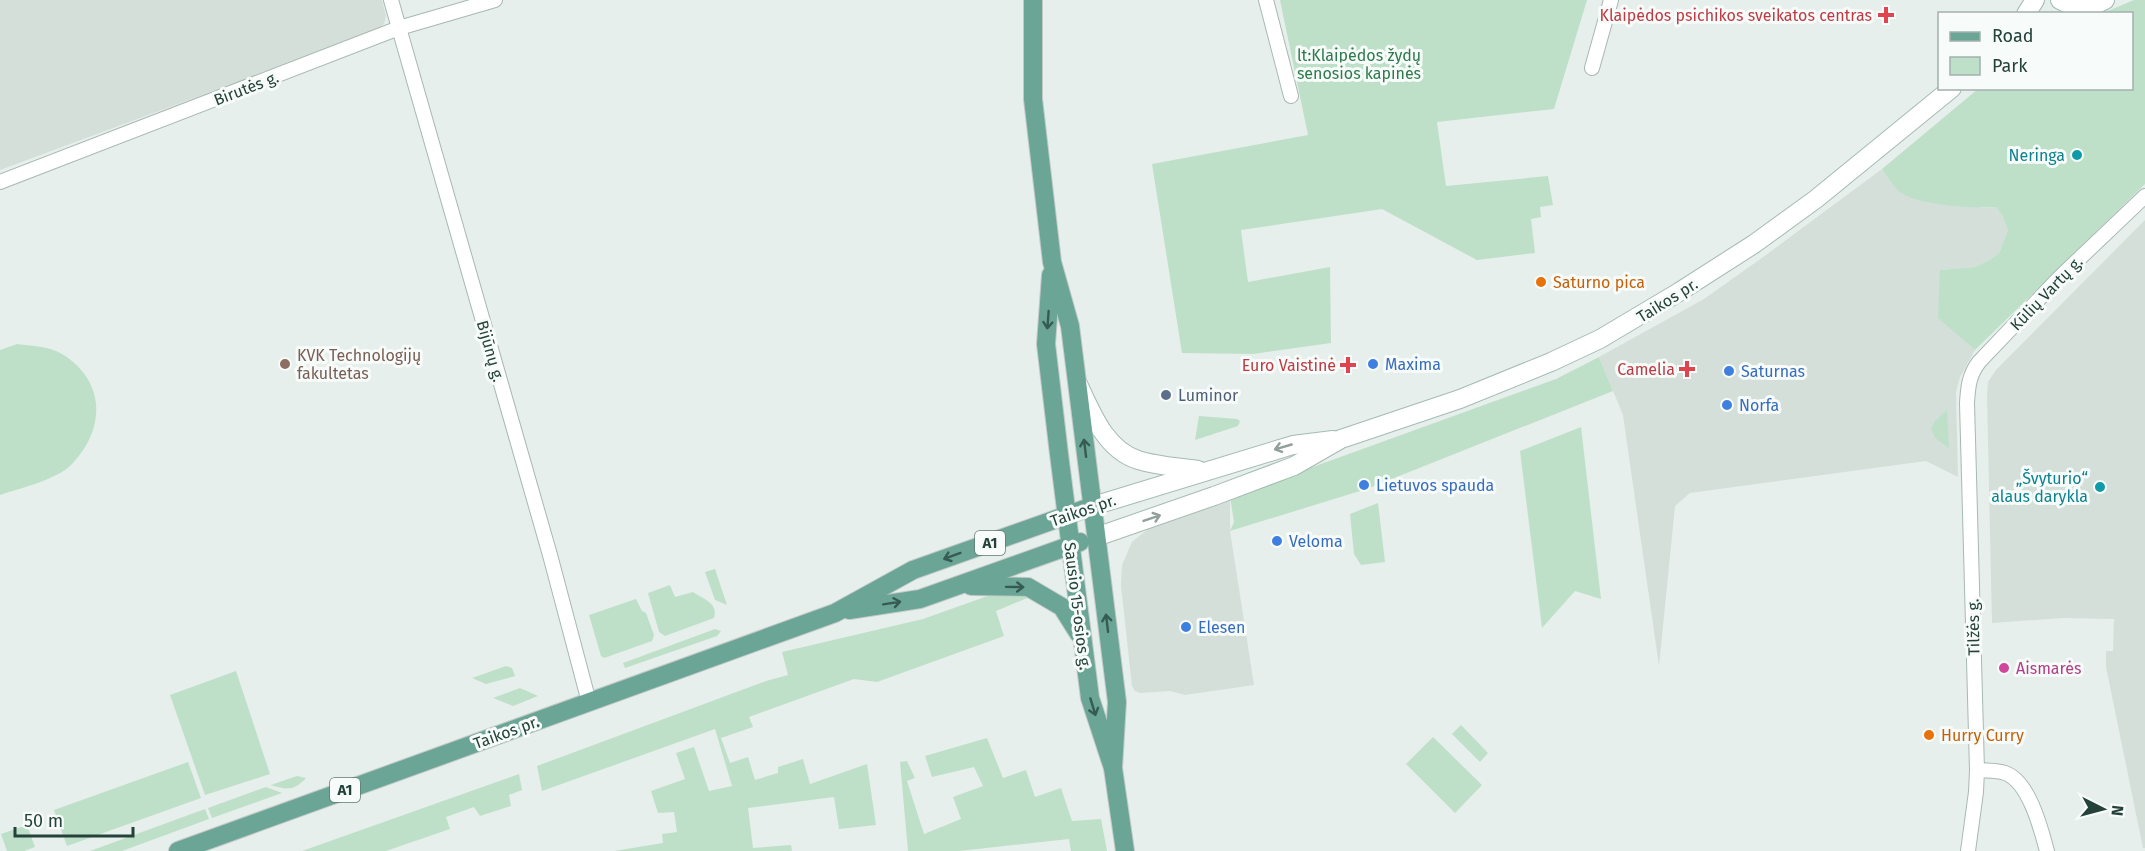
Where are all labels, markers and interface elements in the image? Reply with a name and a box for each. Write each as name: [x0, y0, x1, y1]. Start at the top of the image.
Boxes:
place label: Klaipėdos psichikos sveikatos centras: [1599, 6, 1872, 25]
marker: Klaipėdos psichikos sveikatos centras: [1877, 6, 1895, 24]
legend: [1938, 12, 2133, 90]
text: Road: [1992, 25, 2034, 47]
park label: lt:Klaipėdos žydų senosios kapinės: [1297, 46, 1421, 83]
text: Park: [1992, 55, 2028, 77]
street label: Birutės g.: [211, 67, 281, 109]
place label: Neringa: [2009, 146, 2065, 165]
marker: Neringa: [2070, 148, 2084, 162]
street label: Kūlių Vartų g.: [2006, 252, 2087, 334]
place label: Saturno pica: [1553, 273, 1645, 292]
street label: Taikos pr.: [1633, 274, 1701, 327]
marker: Saturno pica: [1534, 275, 1548, 289]
one-way arrow: [1042, 310, 1053, 330]
street label: Bijūnų g.: [473, 318, 508, 384]
place label: KVK Technologijų fakultetas: [297, 346, 421, 383]
place label: Maxima: [1385, 355, 1441, 374]
place label: Euro Vaistinė: [1242, 356, 1336, 375]
marker: KVK Technologijų fakultetas: [278, 357, 292, 371]
marker: Maxima: [1366, 357, 1380, 371]
marker: Euro Vaistinė: [1341, 358, 1355, 372]
place label: Camelia: [1617, 360, 1675, 379]
marker: Camelia: [1680, 362, 1694, 376]
place label: Saturnas: [1741, 362, 1805, 381]
marker: Saturnas: [1722, 364, 1736, 378]
place label: Luminor: [1178, 386, 1239, 405]
marker: Luminor: [1159, 388, 1173, 402]
place label: Norfa: [1739, 396, 1779, 415]
marker: Norfa: [1720, 398, 1734, 412]
one-way arrow: [1080, 439, 1091, 459]
one-way arrow: [1274, 442, 1293, 454]
place label: „Švyturio“ alaus darykla: [1991, 468, 2088, 506]
place label: Lietuvos spauda: [1376, 476, 1494, 495]
marker: Lietuvos spauda: [1357, 478, 1371, 492]
marker: „Švyturio“ alaus darykla: [2093, 480, 2107, 494]
street label: Taikos pr.: [1048, 490, 1119, 531]
one-way arrow: [1142, 512, 1161, 523]
road number: A1: [975, 531, 1005, 555]
place label: Veloma: [1289, 532, 1343, 551]
marker: Veloma: [1270, 534, 1284, 548]
street label: Sausio 15-osios g.: [1060, 541, 1095, 671]
one-way arrow: [943, 552, 962, 563]
one-way arrow: [1005, 581, 1025, 593]
one-way arrow: [882, 598, 902, 609]
street label: Tilžės g.: [1964, 598, 1983, 656]
one-way arrow: [1101, 613, 1112, 633]
place label: Elesen: [1198, 618, 1245, 637]
marker: Elesen: [1179, 620, 1193, 634]
place label: Aismarės: [2016, 659, 2081, 678]
marker: Aismarės: [1997, 661, 2011, 675]
one-way arrow: [1088, 697, 1099, 716]
street label: Taikos pr.: [471, 712, 542, 753]
place label: Hurry Curry: [1941, 726, 2024, 745]
marker: Hurry Curry: [1922, 728, 1936, 742]
road number: A1: [330, 778, 360, 802]
north arrow: [2073, 779, 2133, 839]
scale bar: [15, 800, 134, 838]
text: N: [2107, 804, 2127, 817]
text: 50 m: [24, 810, 63, 832]

